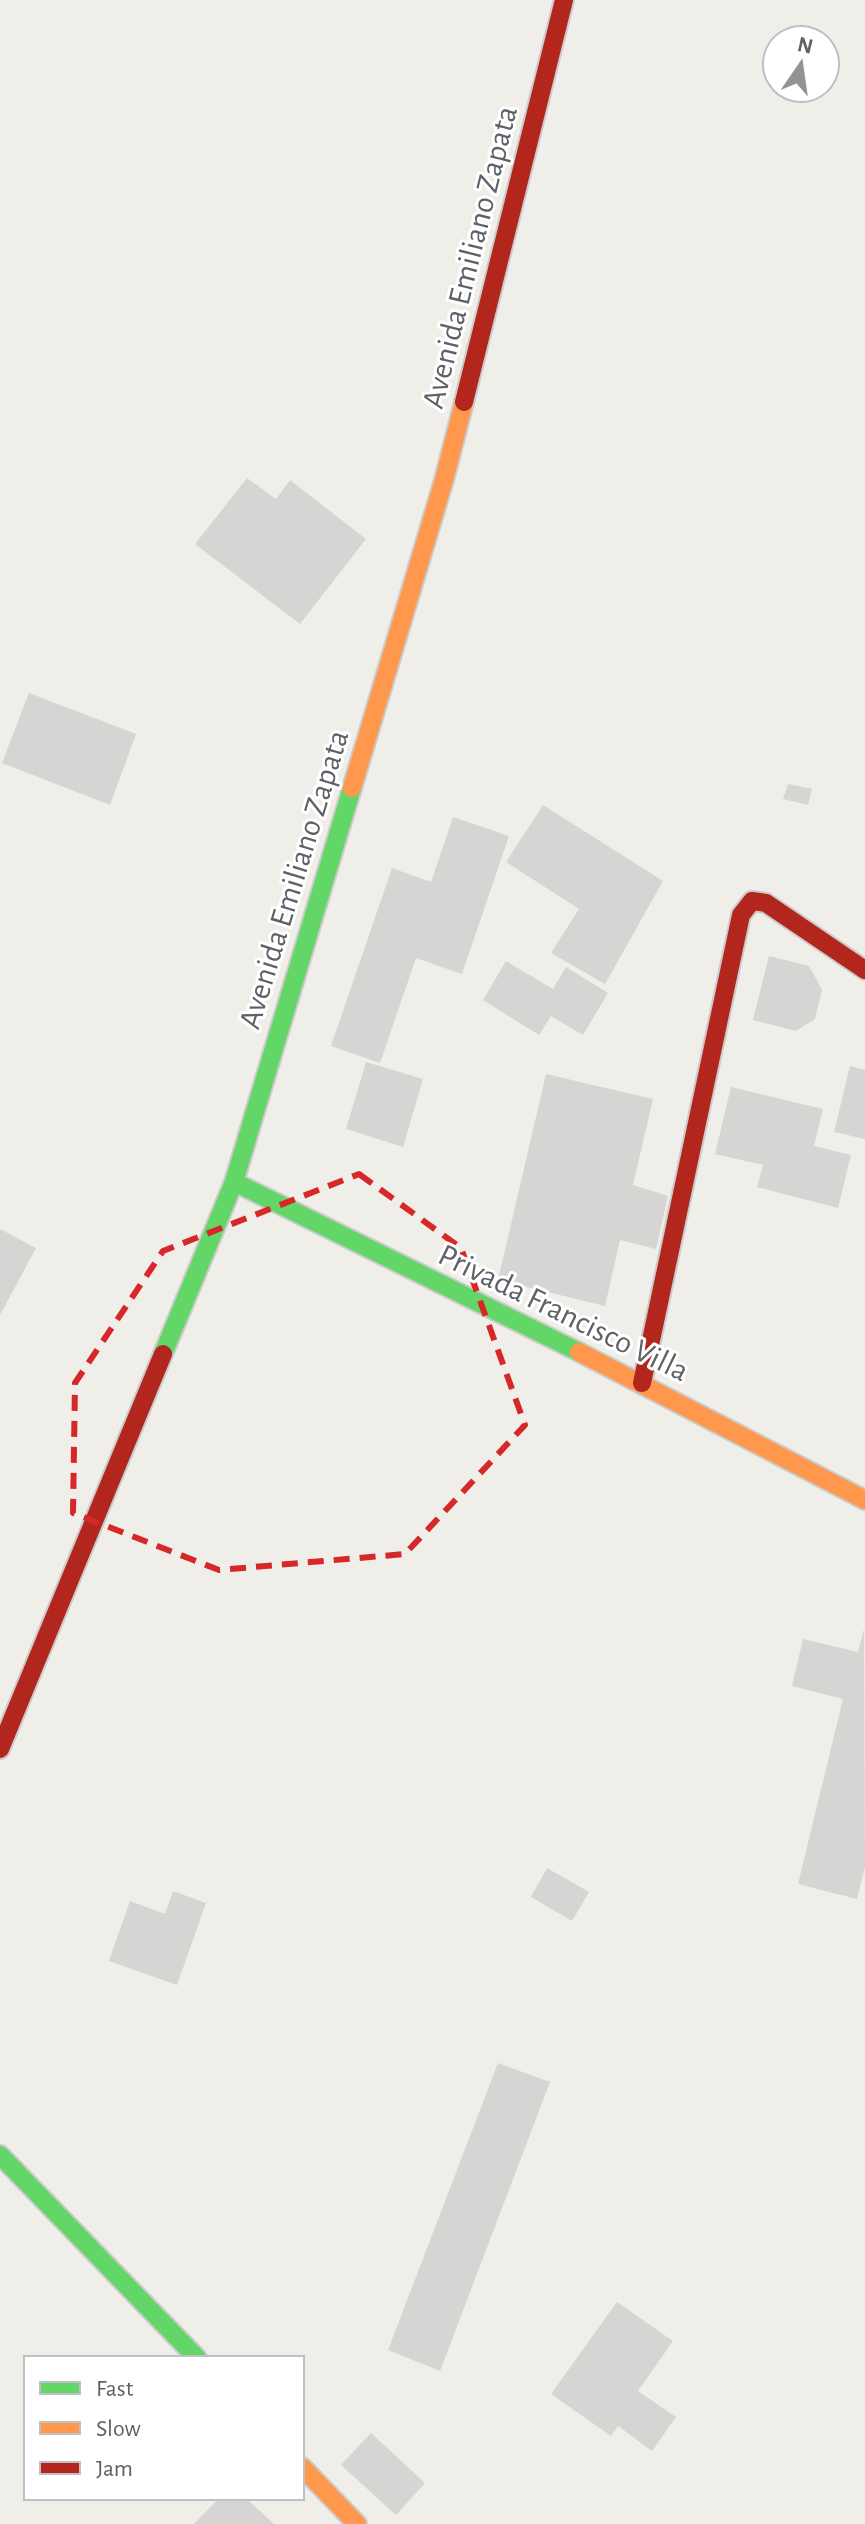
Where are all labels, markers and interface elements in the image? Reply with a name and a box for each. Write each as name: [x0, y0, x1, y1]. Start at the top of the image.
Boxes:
north arrow: [761, 24, 841, 104]
text: N: [795, 33, 815, 58]
street label: Avenida Emiliano Zapata: [417, 103, 523, 412]
street label: Avenida Emiliano Zapata: [233, 726, 355, 1032]
street label: Privada Francisco Villa: [433, 1238, 694, 1387]
legend: [24, 2356, 304, 2500]
text: Fast: [96, 2377, 134, 2401]
text: Slow: [96, 2417, 141, 2441]
text: Jam: [96, 2457, 133, 2481]

